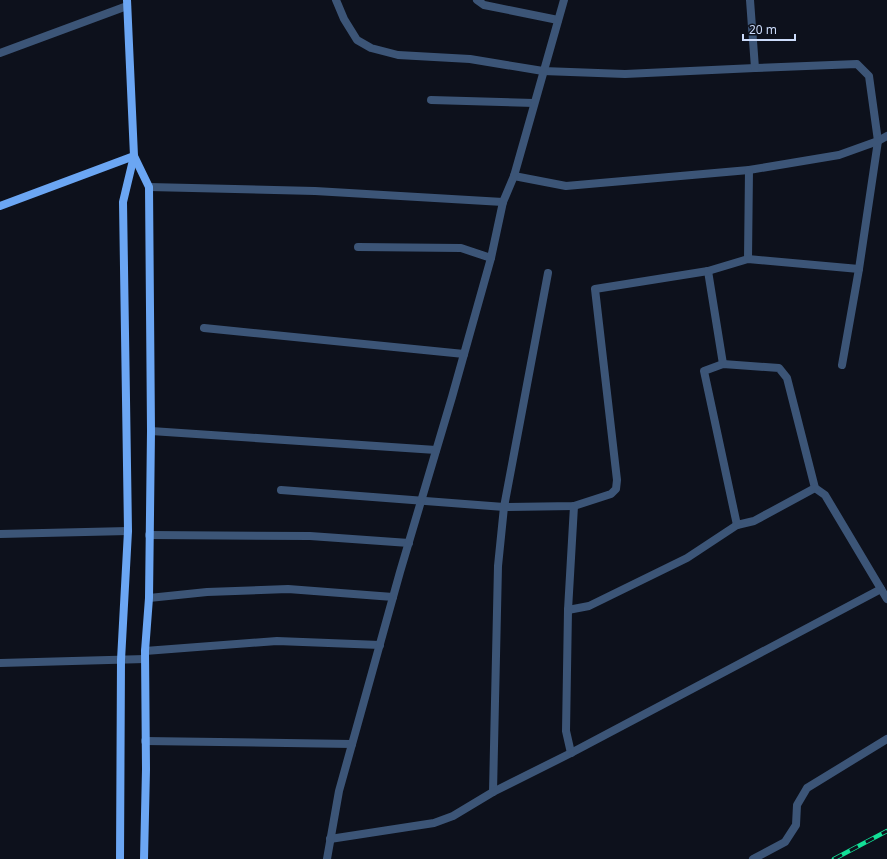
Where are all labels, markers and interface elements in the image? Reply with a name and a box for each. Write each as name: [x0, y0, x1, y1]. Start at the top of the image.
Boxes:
scale bar: [743, 16, 795, 42]
text: 20 m: [749, 21, 777, 38]

